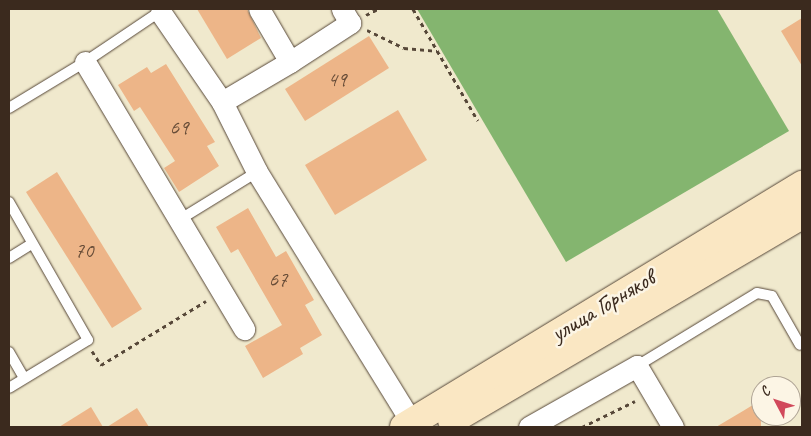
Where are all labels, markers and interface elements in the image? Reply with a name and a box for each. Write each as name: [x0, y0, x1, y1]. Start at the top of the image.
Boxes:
house number: 49: [328, 66, 346, 92]
house number: 69: [170, 114, 188, 140]
house number: 70: [75, 237, 93, 263]
street label: улица Горняков: [546, 264, 660, 348]
house number: 67: [269, 266, 287, 292]
north arrow: [751, 376, 801, 426]
text: С: [756, 384, 774, 400]

